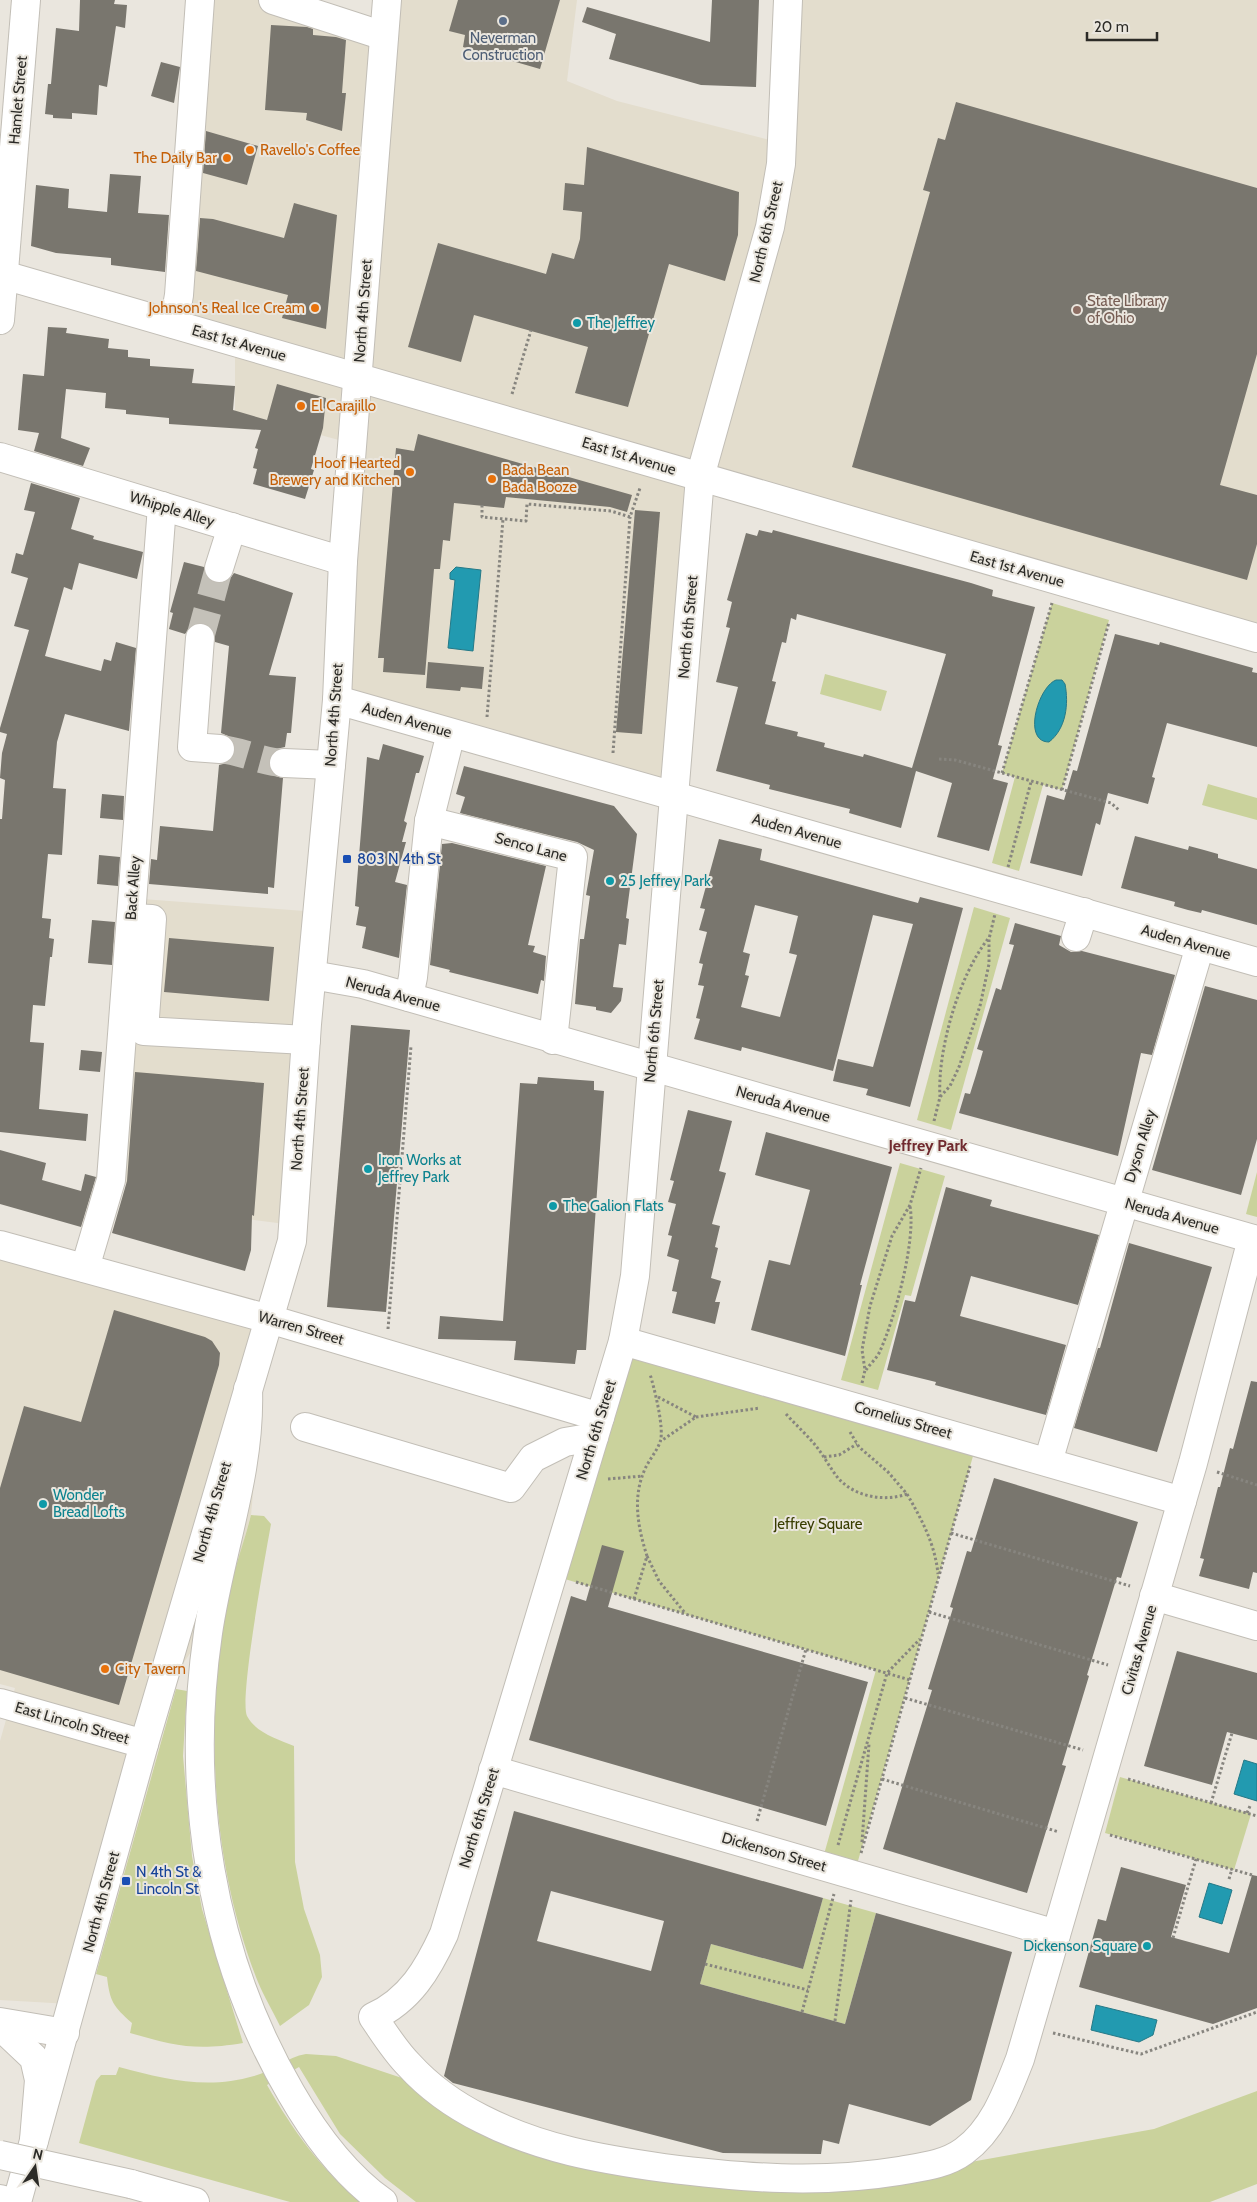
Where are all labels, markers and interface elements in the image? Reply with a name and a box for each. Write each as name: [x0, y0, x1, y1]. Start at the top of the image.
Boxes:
scale bar: [1087, 10, 1157, 42]
marker: Neverman Construction: [497, 15, 509, 27]
text: 20 m: [1094, 18, 1129, 36]
place label: Neverman Construction: [462, 29, 544, 64]
street label: Hamlet Street: [5, 55, 31, 145]
place label: Ravello's Coffee: [260, 141, 360, 159]
marker: Ravello's Coffee: [244, 144, 256, 156]
place label: The Daily Bar: [133, 149, 217, 167]
marker: The Daily Bar: [221, 152, 233, 164]
street label: North 6th Street: [746, 180, 786, 284]
street label: North 4th Street: [350, 259, 376, 363]
place label: State Library of Ohio: [1087, 292, 1167, 327]
place label: Johnson's Real Ice Cream: [147, 299, 305, 317]
marker: Johnson's Real Ice Cream: [309, 302, 321, 314]
marker: State Library of Ohio: [1071, 304, 1083, 316]
place label: The Jeffrey: [587, 314, 655, 332]
marker: The Jeffrey: [571, 317, 583, 329]
street label: East 1st Avenue: [190, 321, 289, 365]
place label: El Carajillo: [311, 397, 376, 415]
marker: El Carajillo: [295, 400, 307, 412]
street label: East 1st Avenue: [580, 433, 678, 479]
place label: Hoof Hearted Brewery and Kitchen: [269, 454, 400, 489]
place label: Bada Bean Bada Booze: [502, 461, 577, 496]
marker: Hoof Hearted Brewery and Kitchen: [404, 466, 416, 478]
marker: Bada Bean Bada Booze: [486, 473, 498, 485]
street label: Whipple Alley: [127, 488, 217, 531]
street label: East 1st Avenue: [968, 547, 1067, 591]
street label: North 6th Street: [675, 575, 701, 679]
street label: North 4th Street: [321, 663, 347, 767]
street label: Auden Avenue: [360, 699, 454, 741]
street label: Auden Avenue: [750, 810, 844, 852]
street label: Senco Lane: [493, 829, 569, 865]
place label: 803 N 4th St: [357, 850, 441, 868]
marker: 803 N 4th St: [341, 853, 353, 865]
street label: Back Alley: [122, 855, 144, 921]
place label: 25 Jeffrey Park: [620, 872, 711, 890]
marker: 25 Jeffrey Park: [604, 875, 616, 887]
street label: Auden Avenue: [1139, 921, 1233, 963]
street label: Neruda Avenue: [344, 973, 443, 1015]
street label: North 6th Street: [641, 979, 667, 1083]
street label: North 4th Street: [287, 1067, 313, 1171]
street label: Neruda Avenue: [734, 1082, 832, 1126]
street label: Dyson Alley: [1120, 1107, 1160, 1185]
district label: Jeffrey Park: [887, 1136, 968, 1155]
place label: Iron Works at Jeffrey Park: [377, 1151, 461, 1186]
marker: Iron Works at Jeffrey Park: [362, 1163, 374, 1175]
street label: Neruda Avenue: [1123, 1194, 1221, 1238]
place label: The Galion Flats: [563, 1197, 664, 1215]
marker: The Galion Flats: [547, 1200, 559, 1212]
street label: Warren Street: [256, 1307, 346, 1349]
street label: North 6th Street: [572, 1378, 620, 1482]
street label: Cornelius Street: [852, 1397, 954, 1443]
street label: North 4th Street: [189, 1460, 235, 1564]
place label: Wonder Bread Lofts: [53, 1486, 125, 1521]
marker: Wonder Bread Lofts: [37, 1498, 49, 1510]
park label: Jeffrey Square: [773, 1515, 863, 1533]
street label: Civitas Avenue: [1118, 1603, 1161, 1697]
place label: City Tavern: [115, 1660, 186, 1678]
marker: City Tavern: [99, 1663, 111, 1675]
street label: East Lincoln Street: [13, 1698, 131, 1748]
street label: North 6th Street: [455, 1766, 503, 1870]
street label: Dickenson Street: [720, 1828, 828, 1876]
street label: North 4th Street: [79, 1850, 123, 1954]
place label: N 4th St & Lincoln St: [136, 1863, 201, 1898]
marker: N 4th St & Lincoln St: [120, 1875, 132, 1887]
place label: Dickenson Square: [1023, 1937, 1137, 1955]
marker: Dickenson Square: [1141, 1940, 1153, 1952]
north arrow: [10, 2142, 60, 2192]
text: N: [31, 2144, 45, 2164]

